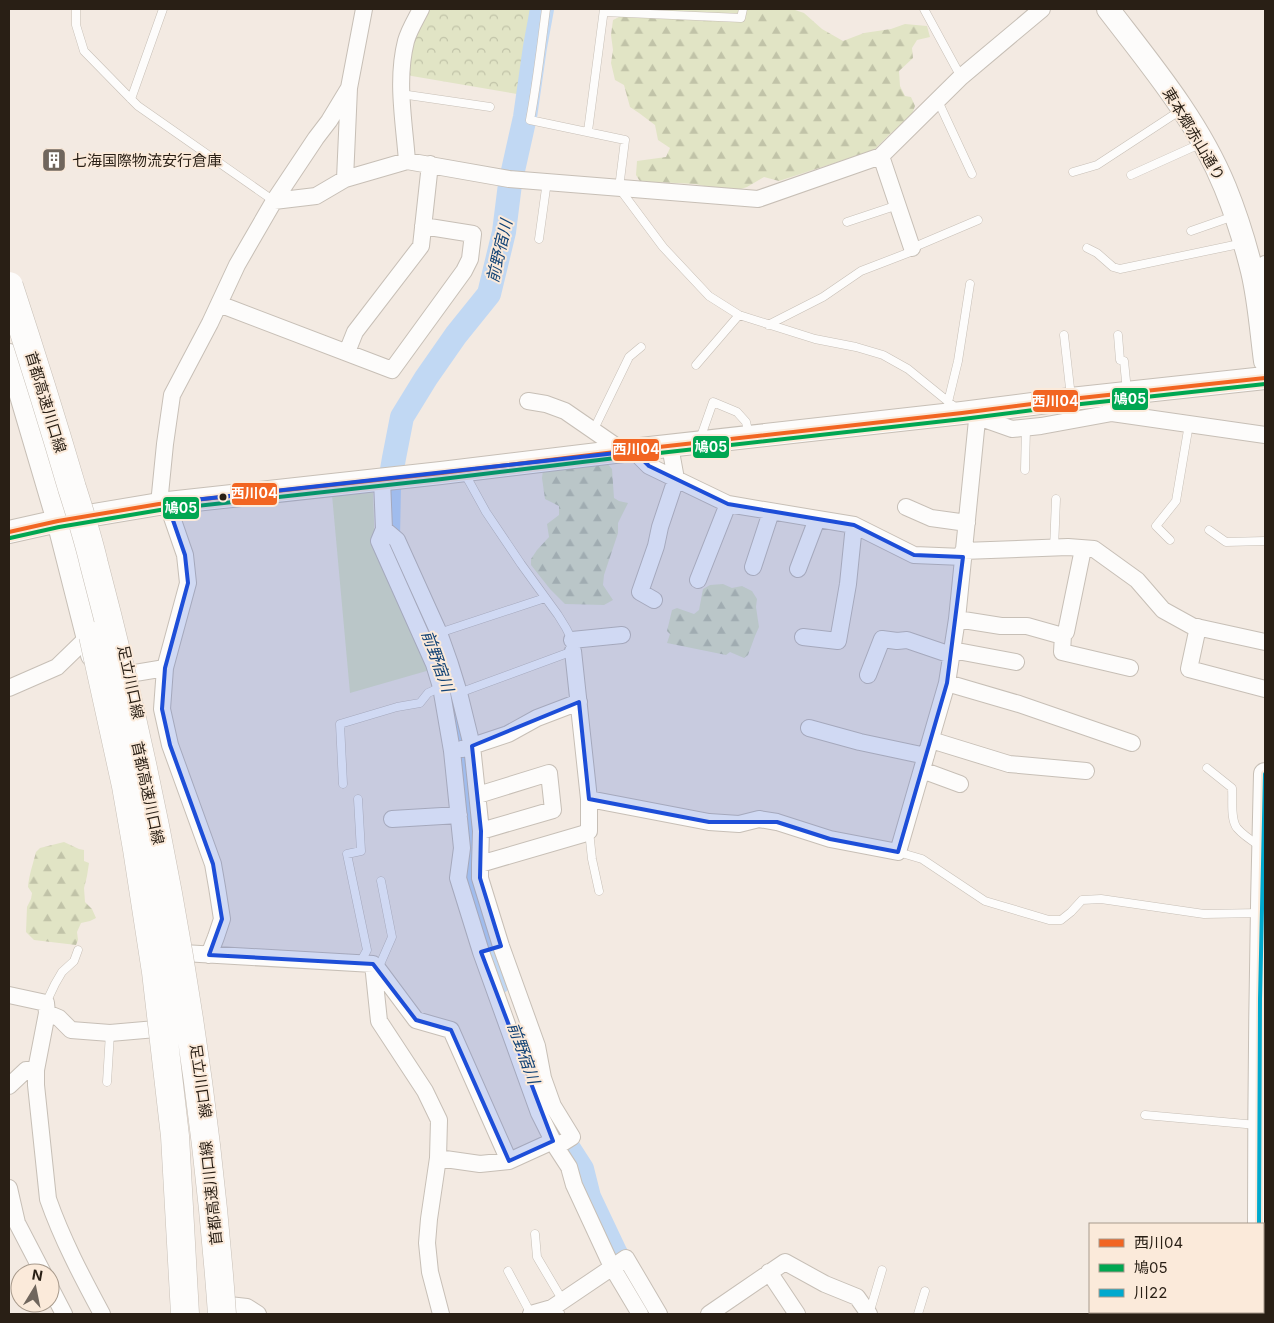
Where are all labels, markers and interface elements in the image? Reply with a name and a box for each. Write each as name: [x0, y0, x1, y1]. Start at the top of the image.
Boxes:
street label: 東本郷赤山通り: [1159, 84, 1229, 184]
building icon: 七海国際物流安行倉庫: [41, 147, 67, 173]
place label: 七海国際物流安行倉庫: [72, 151, 222, 170]
water label: 前野宿川: [482, 216, 516, 284]
street label: 首都高速川口線: [22, 349, 70, 455]
line badge: 鳩05: [1111, 387, 1149, 411]
line badge: 西川04: [1032, 389, 1079, 413]
text: 鳩05: [1114, 390, 1146, 407]
text: 西川04: [1032, 392, 1078, 409]
line badge: 鳩05: [692, 435, 730, 459]
line badge: 西川04: [612, 438, 660, 462]
text: 鳩05: [695, 438, 727, 455]
text: 西川04: [613, 440, 659, 457]
line badge: 西川04: [231, 482, 278, 506]
text: 西川04: [231, 484, 277, 501]
unlabelled marker: [218, 492, 228, 502]
line badge: 鳩05: [162, 496, 200, 520]
text: 鳩05: [165, 499, 197, 516]
water label: 前野宿川: [418, 628, 459, 696]
street label: 足立川口線: [114, 643, 148, 721]
street label: 首都高速川口線: [128, 740, 168, 846]
water label: 前野宿川: [504, 1020, 545, 1088]
street label: 足立川口線: [186, 1043, 216, 1119]
street label: 首都高速川口線: [196, 1140, 226, 1246]
legend: [1089, 1223, 1264, 1313]
text: 西川04: [1134, 1233, 1183, 1252]
text: 鳩05: [1134, 1258, 1168, 1277]
north arrow: [10, 1263, 60, 1313]
text: N: [31, 1265, 44, 1284]
text: 川22: [1134, 1283, 1167, 1302]

